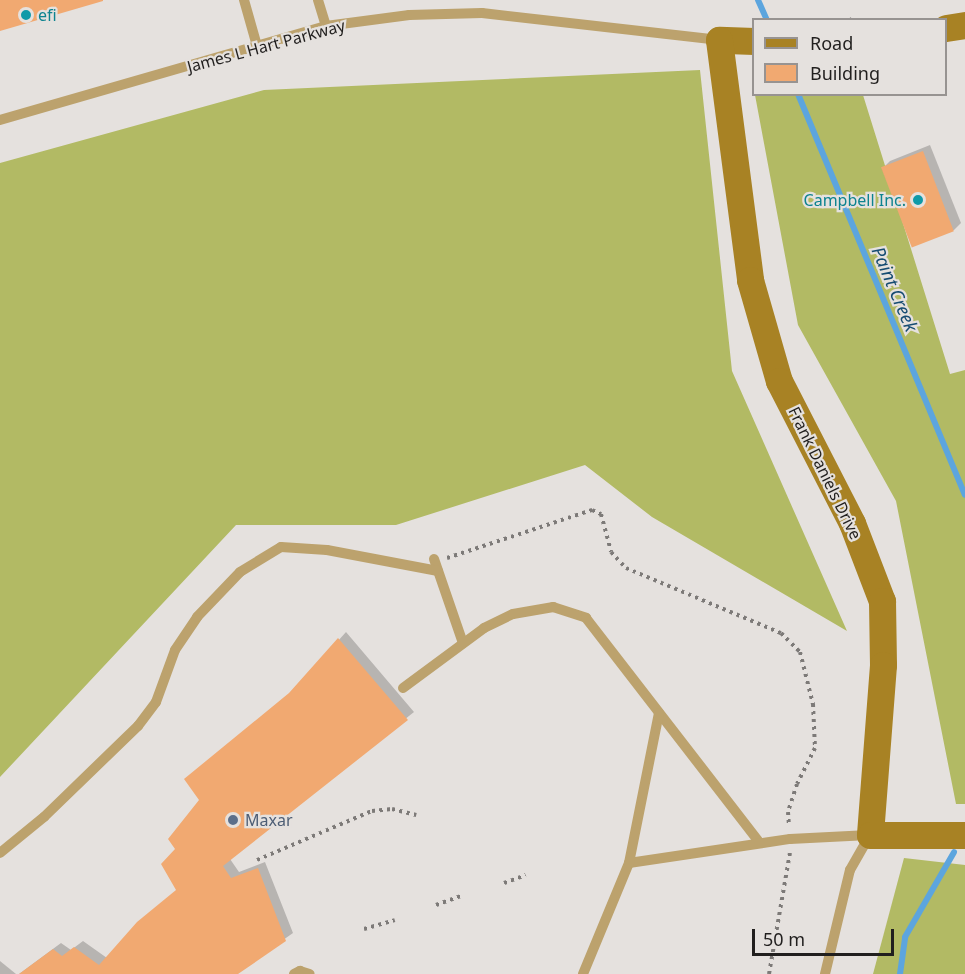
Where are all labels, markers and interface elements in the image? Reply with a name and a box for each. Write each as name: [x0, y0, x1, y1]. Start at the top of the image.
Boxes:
place label: efi: [38, 5, 57, 25]
marker: efi: [19, 8, 33, 22]
street label: James L Hart Parkway: [185, 16, 347, 76]
legend: [752, 18, 947, 96]
text: Road: [810, 31, 853, 55]
text: Building: [810, 61, 880, 85]
place label: Campbell Inc.: [804, 190, 906, 210]
marker: Campbell Inc.: [911, 193, 925, 207]
water label: Paint Creek: [867, 243, 923, 335]
street label: Frank Daniels Drive: [785, 403, 865, 543]
place label: Maxar: [245, 810, 293, 830]
marker: Maxar: [226, 813, 240, 827]
scale bar: [755, 917, 898, 955]
text: 50 m: [763, 927, 805, 951]

